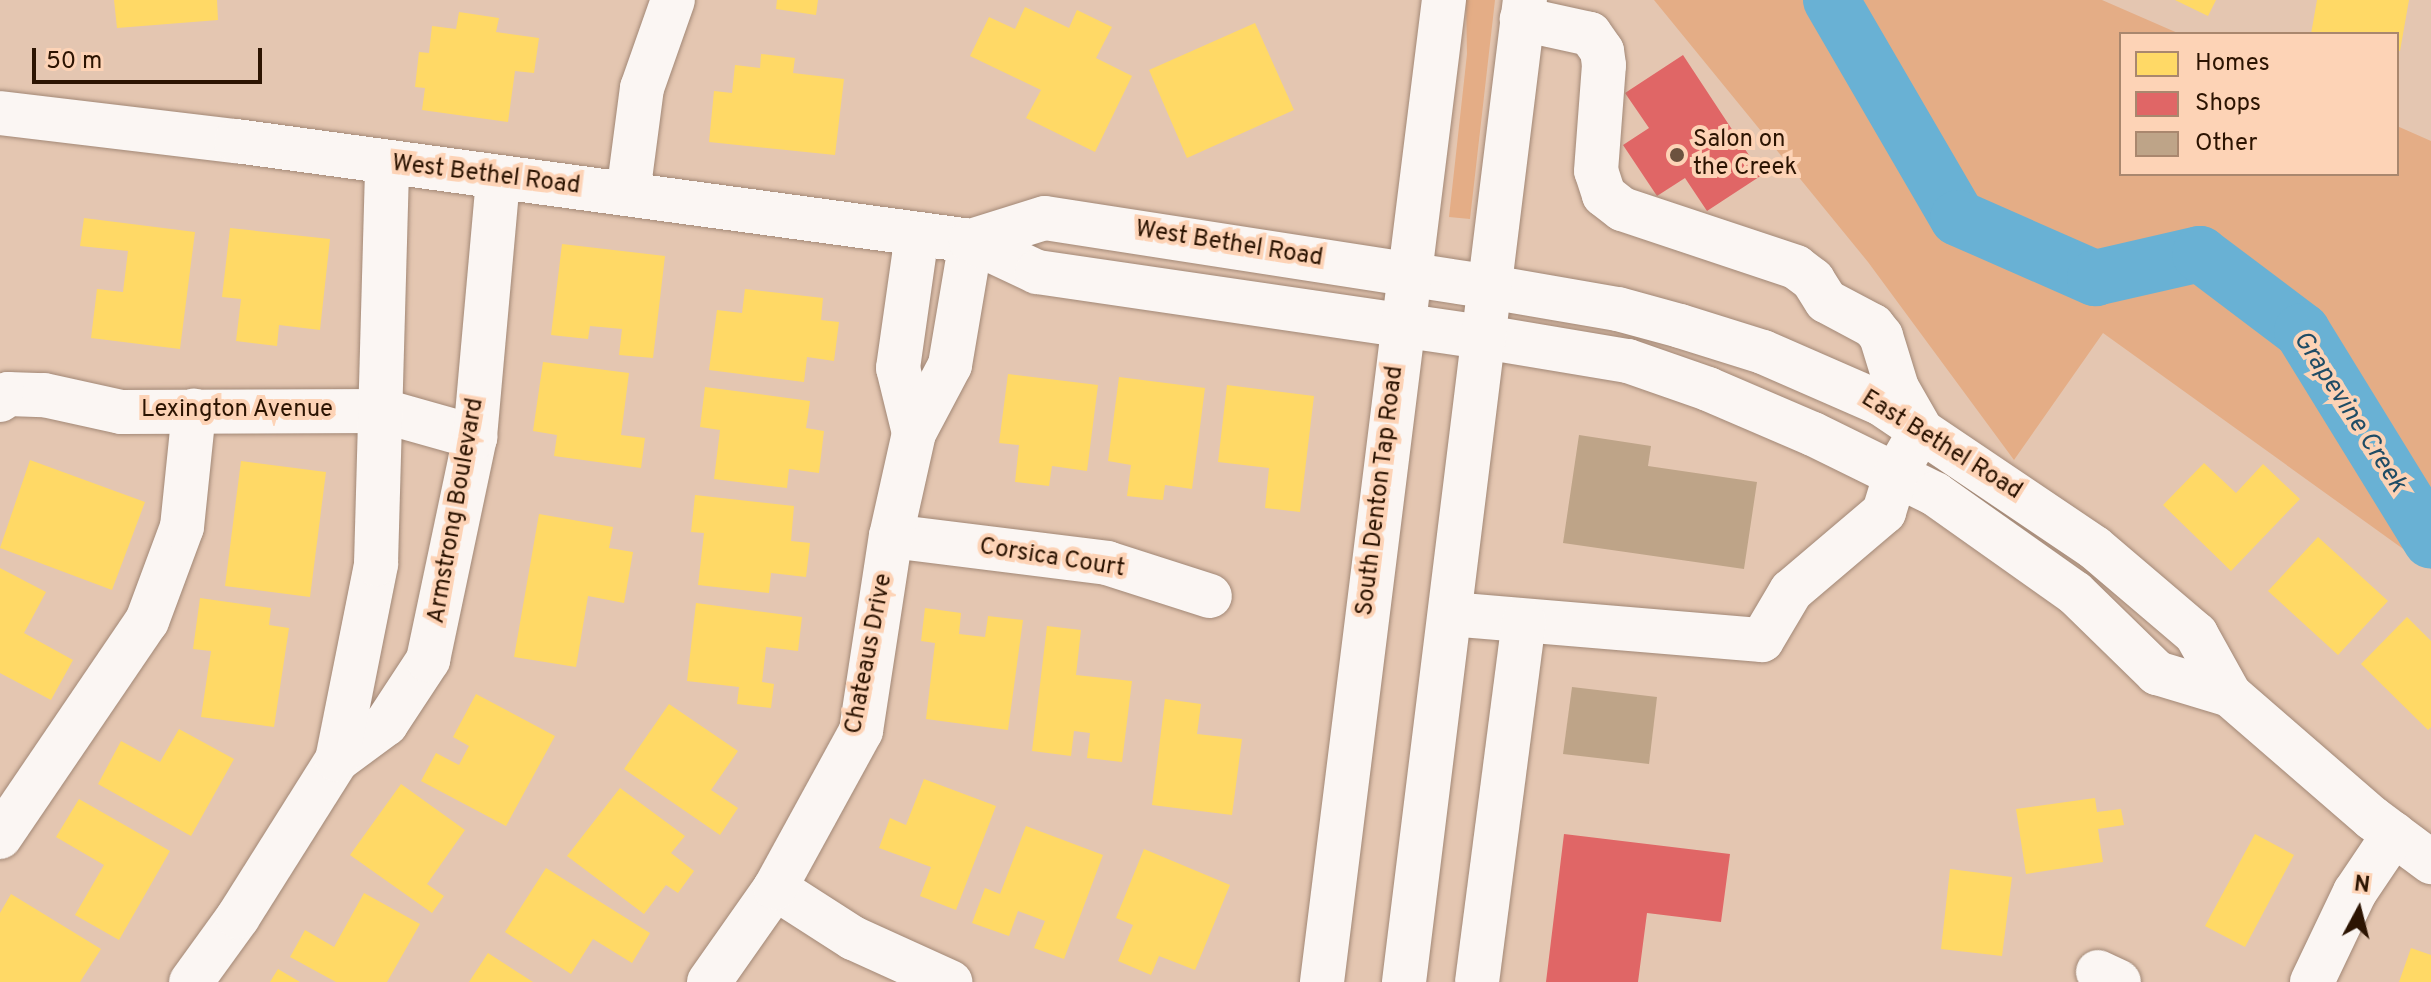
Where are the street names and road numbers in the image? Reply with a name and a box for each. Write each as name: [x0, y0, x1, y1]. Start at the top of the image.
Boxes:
street label: West Bethel Road: [390, 150, 582, 202]
street label: West Bethel Road: [1133, 216, 1325, 274]
street label: South Denton Tap Road: [1351, 364, 1411, 618]
street label: East Bethel Road: [1855, 385, 2027, 507]
street label: Armstrong Boulevard: [423, 396, 491, 626]
street label: Lexington Avenue: [141, 397, 333, 425]
street label: Corsica Court: [977, 533, 1127, 585]
street label: Chateaus Drive: [840, 571, 900, 737]

